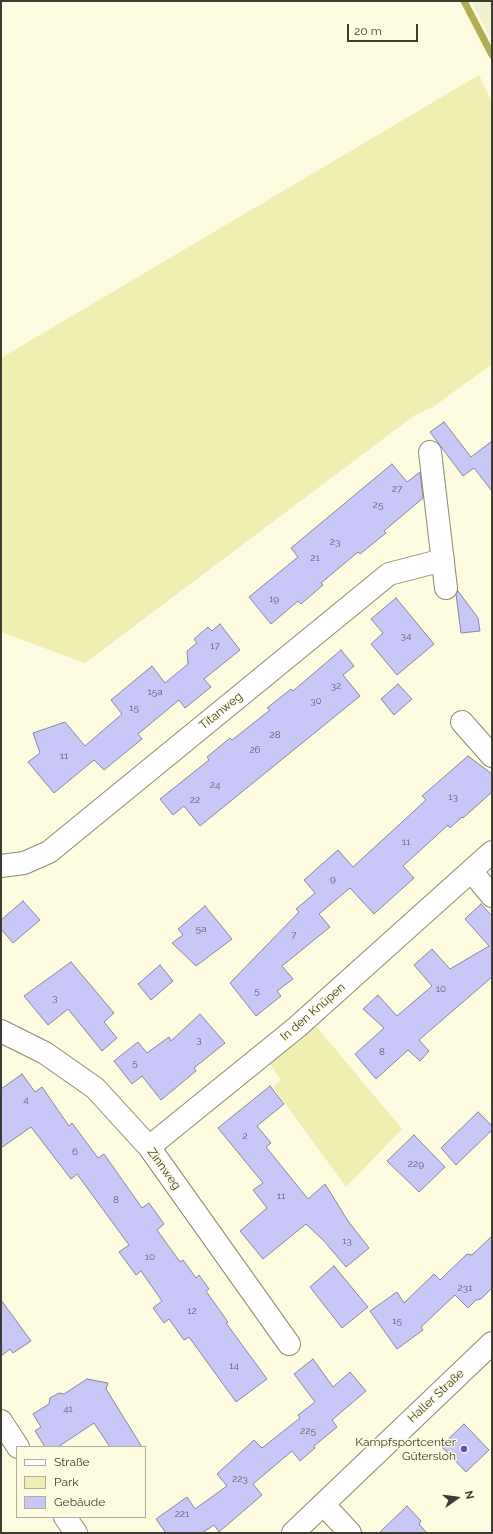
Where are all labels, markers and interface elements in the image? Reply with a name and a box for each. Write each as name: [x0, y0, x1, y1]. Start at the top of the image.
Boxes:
scale bar: [349, 16, 420, 42]
text: 20 m: [354, 24, 382, 38]
house number: 27: [392, 483, 402, 495]
house number: 25: [373, 499, 383, 511]
house number: 23: [330, 536, 340, 548]
house number: 21: [310, 552, 320, 564]
house number: 19: [269, 593, 279, 605]
house number: 34: [401, 630, 411, 642]
house number: 17: [210, 640, 220, 652]
house number: 32: [331, 680, 341, 692]
house number: 15a: [147, 686, 163, 698]
street label: Titanweg: [197, 689, 245, 733]
house number: 30: [310, 695, 322, 707]
house number: 15: [129, 702, 139, 714]
house number: 28: [269, 729, 281, 741]
house number: 26: [249, 744, 261, 756]
house number: 11: [60, 750, 68, 762]
house number: 24: [210, 779, 220, 791]
house number: 13: [448, 791, 458, 803]
house number: 22: [190, 794, 200, 806]
house number: 11: [402, 836, 410, 848]
house number: 9: [330, 873, 336, 885]
house number: 5a: [196, 923, 206, 935]
house number: 7: [291, 929, 297, 941]
street label: In den Knüpen: [278, 980, 348, 1044]
house number: 10: [436, 983, 446, 995]
house number: 5: [254, 985, 260, 997]
house number: 3: [52, 992, 58, 1004]
house number: 3: [196, 1034, 202, 1046]
house number: 8: [379, 1046, 385, 1058]
house number: 5: [132, 1057, 138, 1069]
house number: 4: [23, 1094, 29, 1106]
house number: 2: [242, 1130, 248, 1142]
street label: Zinnweg: [144, 1145, 184, 1193]
house number: 6: [72, 1146, 78, 1158]
house number: 229: [408, 1158, 424, 1170]
house number: 11: [277, 1190, 285, 1202]
house number: 8: [113, 1194, 119, 1206]
house number: 13: [342, 1235, 352, 1247]
house number: 10: [145, 1251, 155, 1263]
house number: 231: [458, 1282, 472, 1294]
house number: 12: [187, 1305, 197, 1317]
house number: 15: [392, 1315, 402, 1327]
house number: 14: [229, 1360, 239, 1372]
street label: Haller Straße: [405, 1366, 467, 1426]
house number: 41: [63, 1403, 73, 1415]
house number: 225: [300, 1425, 316, 1437]
place label: Kampfsportcenter Gütersloh: [355, 1435, 456, 1463]
marker: Kampfsportcenter Gütersloh: [459, 1444, 469, 1454]
legend: [16, 1446, 146, 1518]
text: Straße: [54, 1455, 90, 1469]
house number: 223: [232, 1473, 248, 1485]
text: Park: [54, 1475, 79, 1489]
north arrow: [437, 1478, 477, 1518]
text: N: [462, 1489, 476, 1501]
text: Gebäude: [54, 1495, 105, 1509]
house number: 221: [175, 1508, 189, 1520]

